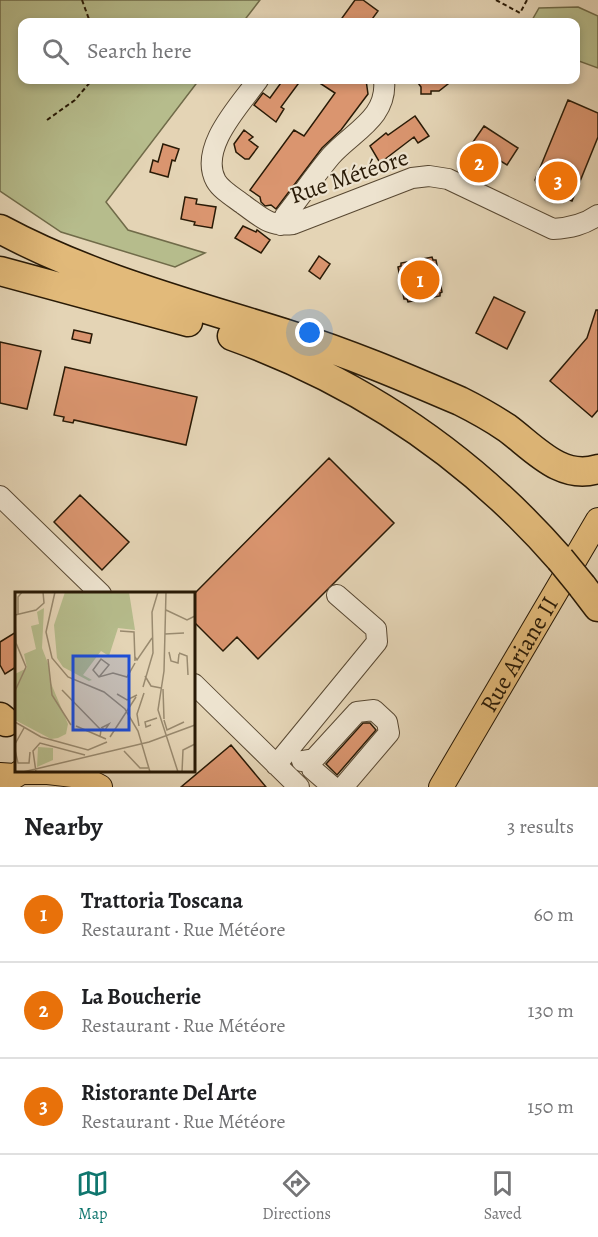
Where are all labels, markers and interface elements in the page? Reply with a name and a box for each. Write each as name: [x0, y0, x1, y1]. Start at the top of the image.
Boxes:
search box: [18, 18, 580, 84]
icon: search: [39, 35, 72, 68]
text: Search here: [87, 36, 192, 66]
pin: 2: [460, 140, 498, 186]
street label: Rue Météore: [285, 141, 413, 211]
pin: 3: [538, 158, 578, 204]
pin: 1: [400, 258, 440, 302]
your location: [295, 318, 324, 347]
street label: Rue Ariane II: [473, 590, 566, 718]
inset map: [15, 592, 195, 772]
text: Nearby: [24, 809, 103, 844]
text: 3 results: [507, 813, 574, 840]
text: Trattoria Toscana: [81, 886, 243, 916]
text: 1: [40, 901, 47, 928]
text: 60 m: [534, 901, 574, 928]
text: Restaurant · Rue Météore: [81, 916, 285, 943]
text: La Boucherie: [81, 982, 201, 1012]
text: 2: [39, 997, 48, 1024]
text: 130 m: [528, 997, 574, 1024]
text: Restaurant · Rue Météore: [81, 1012, 285, 1039]
text: Ristorante Del Arte: [81, 1078, 257, 1108]
text: 3: [39, 1093, 48, 1120]
text: 150 m: [527, 1093, 574, 1120]
text: Restaurant · Rue Météore: [81, 1108, 285, 1135]
tab: Map: [76, 1167, 109, 1225]
tab: Directions: [262, 1167, 331, 1225]
tab: Saved: [484, 1167, 522, 1225]

